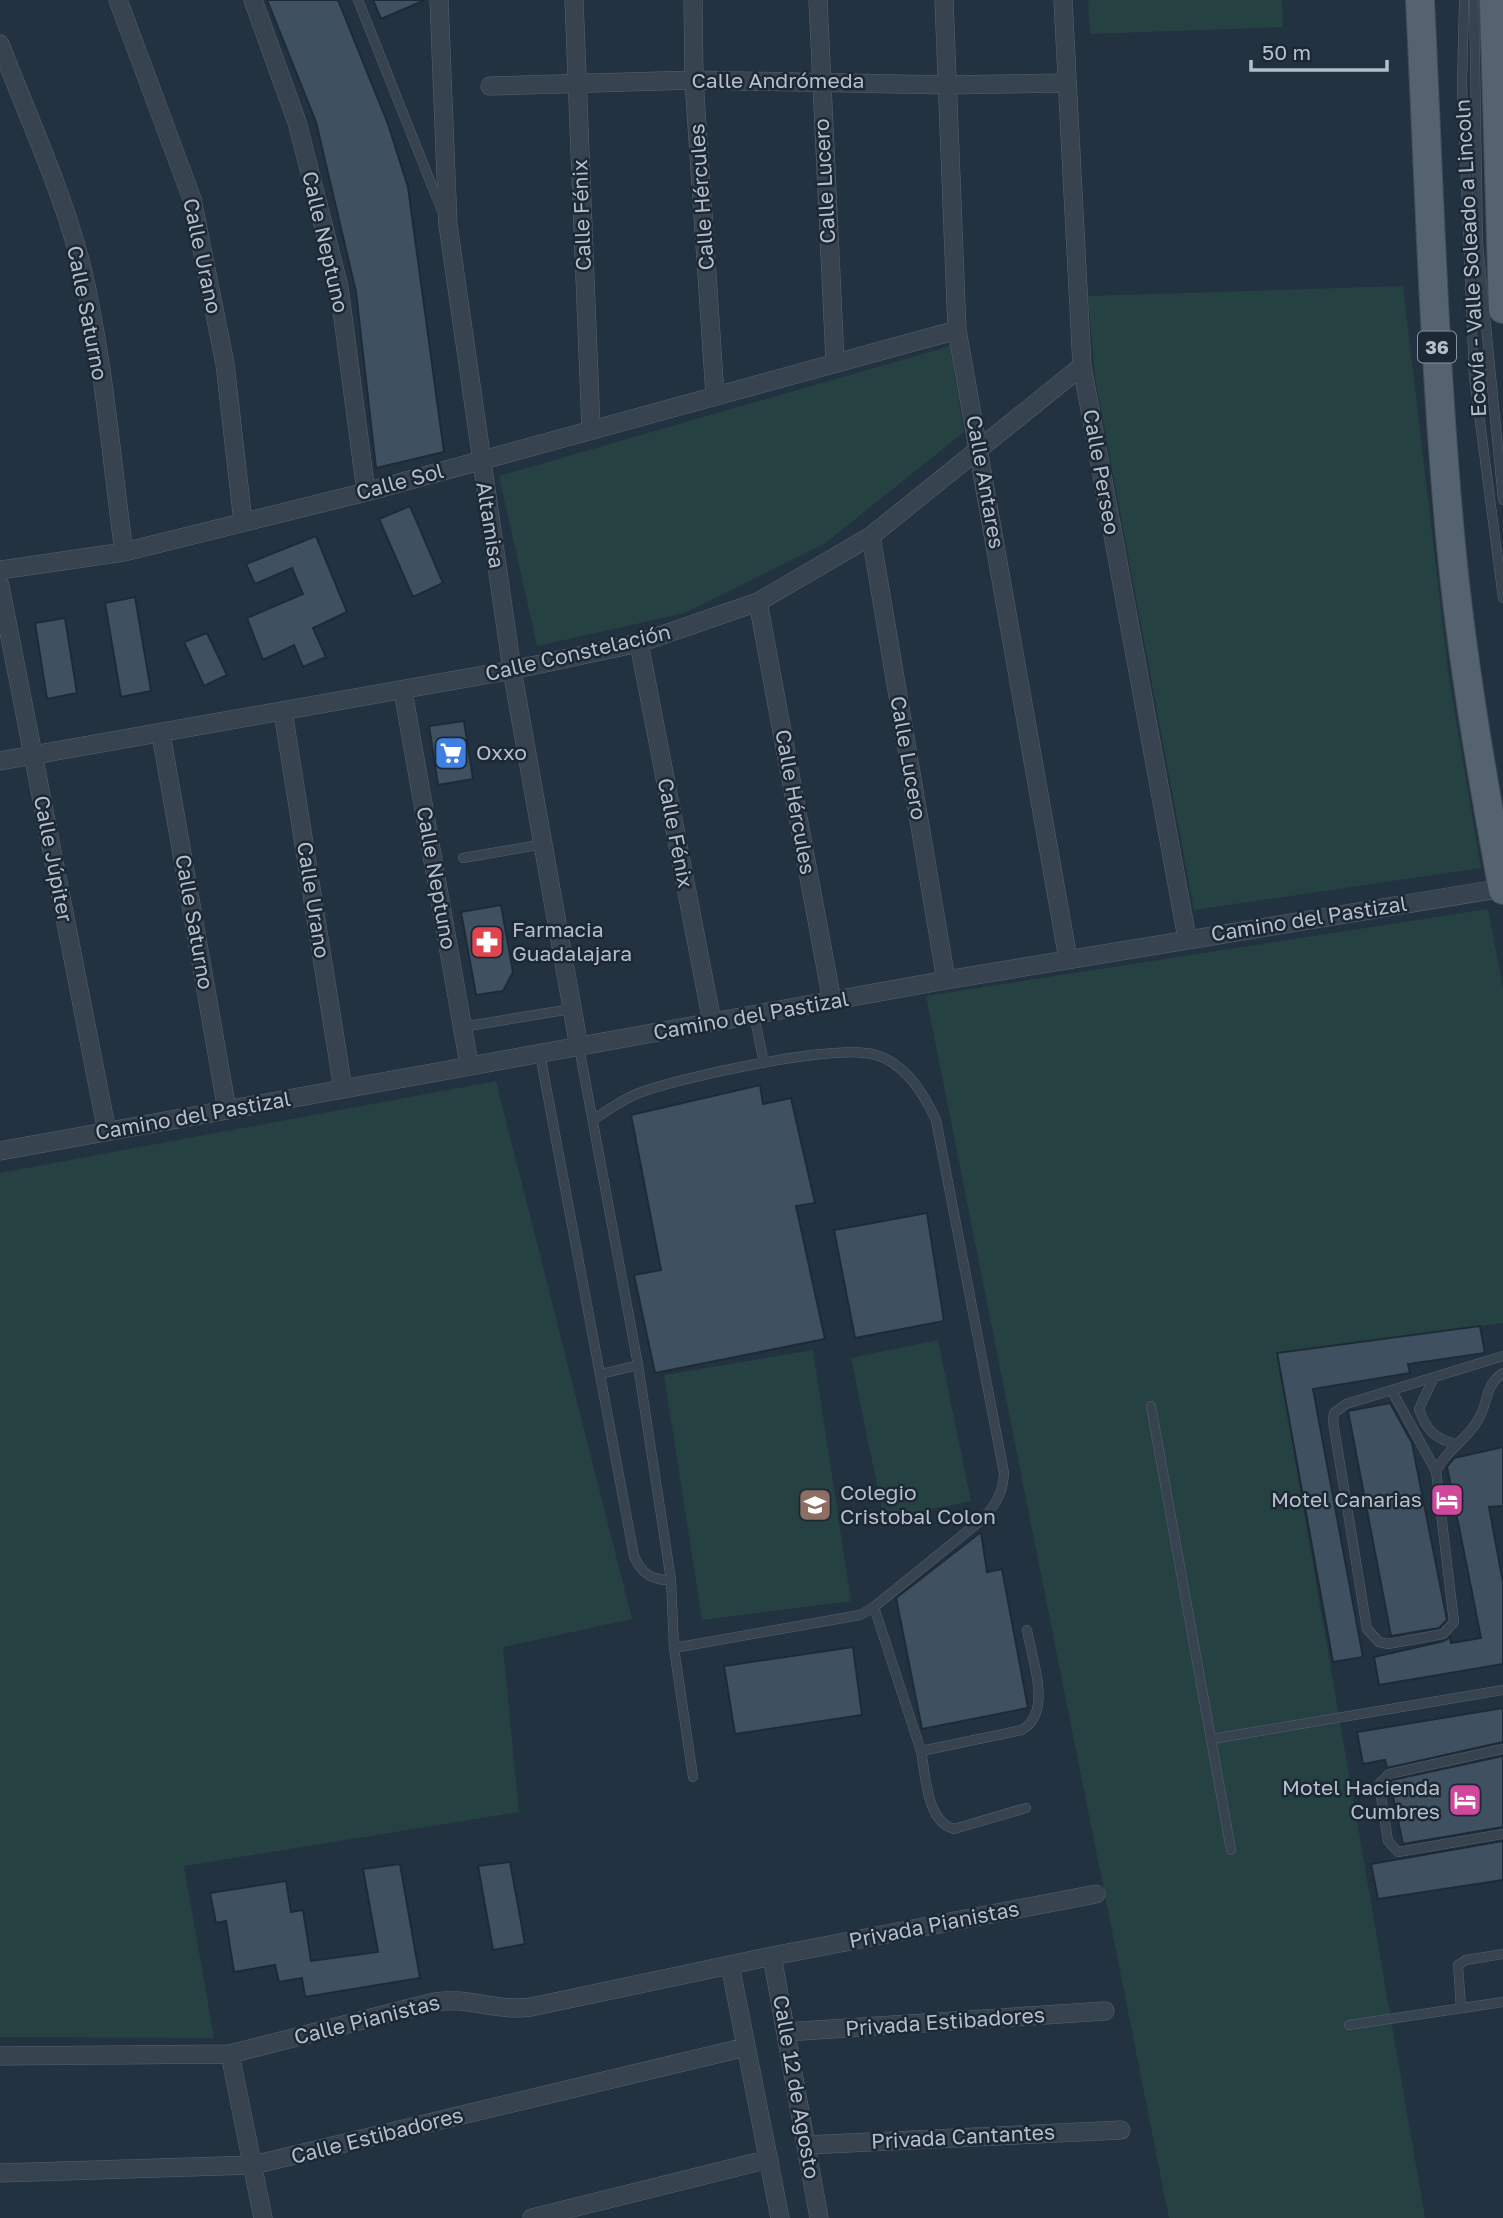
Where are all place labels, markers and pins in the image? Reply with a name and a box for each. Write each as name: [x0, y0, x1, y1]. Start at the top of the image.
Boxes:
supermarket icon: Oxxo: [432, 734, 470, 772]
place label: Oxxo: [476, 739, 527, 765]
place label: Farmacia Guadalajara: [512, 916, 632, 966]
pharmacy icon: Farmacia Guadalajara: [468, 923, 506, 961]
place label: Colegio Cristobal Colon: [840, 1479, 996, 1529]
hotel icon: Motel Canarias: [1428, 1481, 1466, 1519]
school or university icon: Colegio Cristobal Colon: [796, 1486, 834, 1524]
place label: Motel Canarias: [1271, 1486, 1422, 1512]
place label: Motel Hacienda Cumbres: [1282, 1774, 1440, 1824]
hotel icon: Motel Hacienda Cumbres: [1446, 1781, 1484, 1819]

